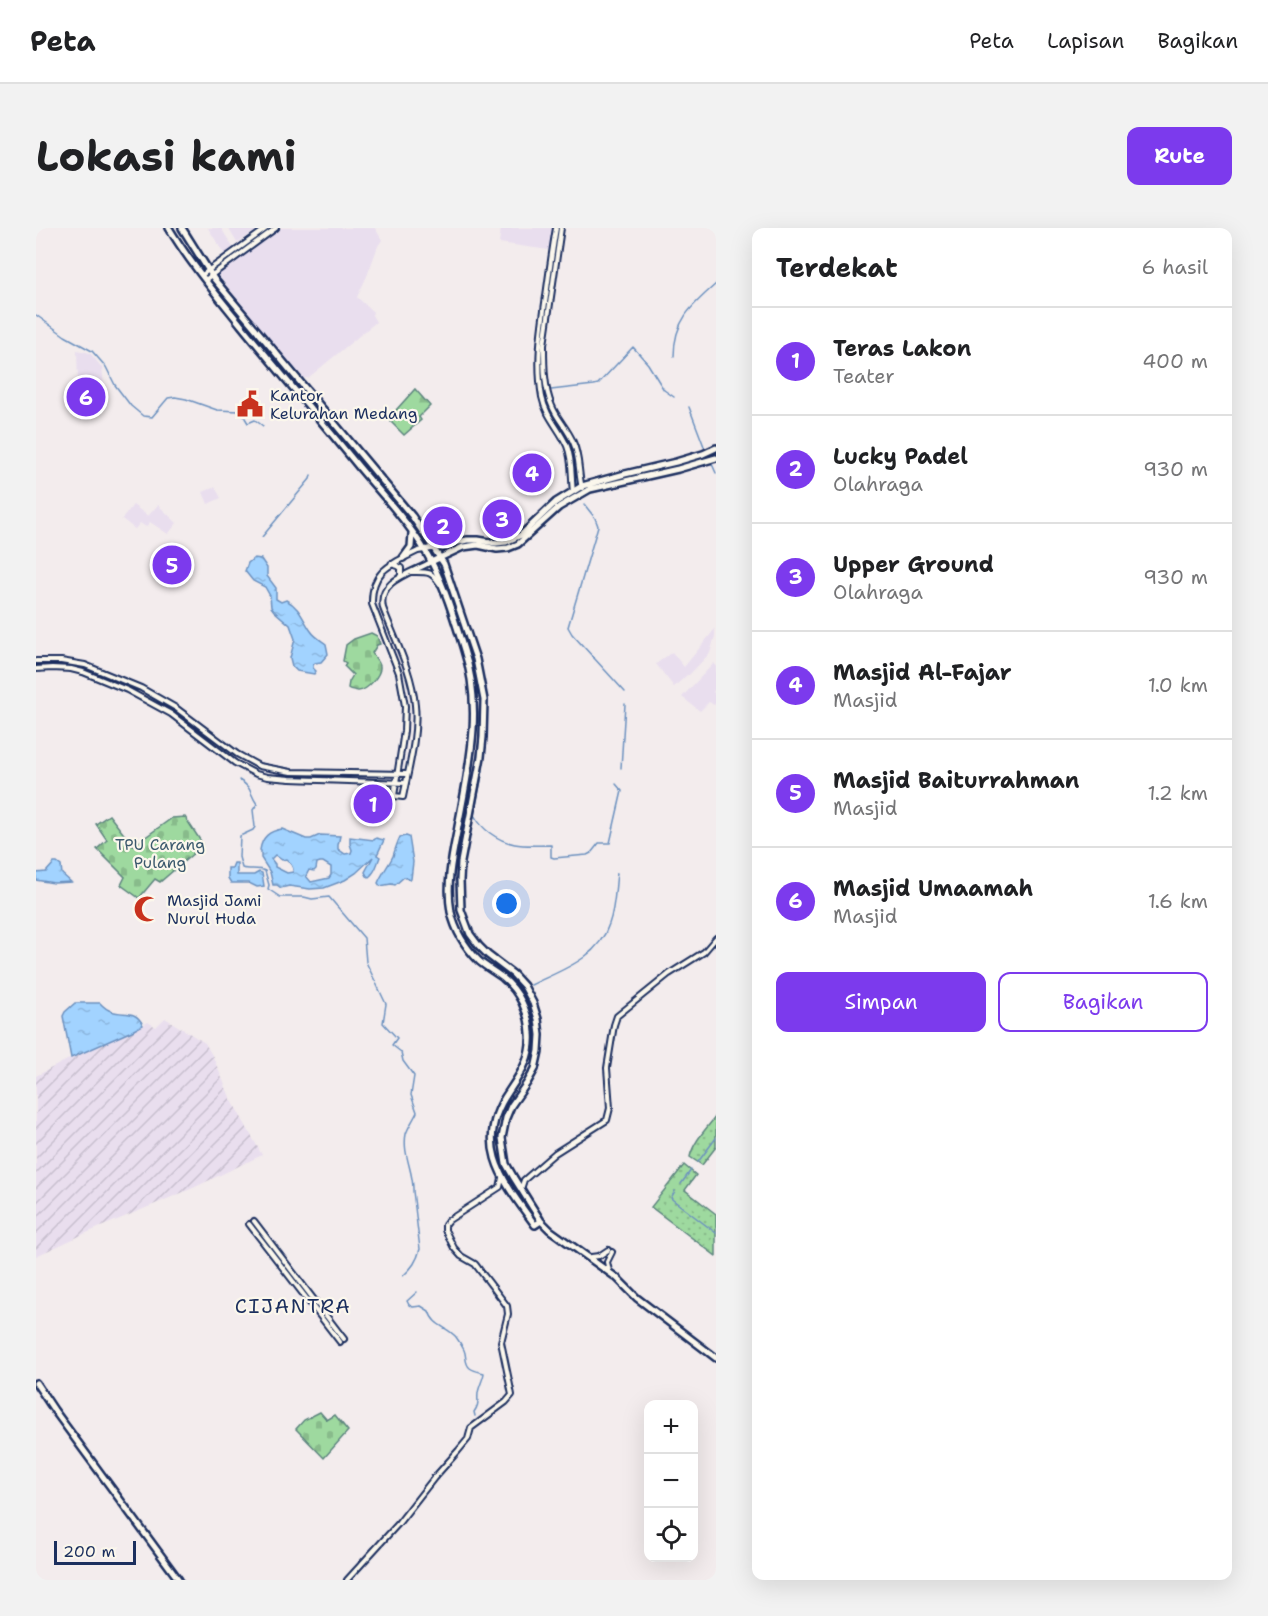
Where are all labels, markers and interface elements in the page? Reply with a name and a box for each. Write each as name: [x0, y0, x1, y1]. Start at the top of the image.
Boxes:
text: Peta: [30, 22, 96, 60]
text: Peta: [969, 27, 1014, 55]
text: Lapisan: [1047, 27, 1124, 55]
text: Bagikan: [1157, 27, 1238, 55]
button: Rute: [1127, 127, 1232, 185]
text: Lokasi kami: [36, 128, 297, 184]
text: Terdekat: [776, 250, 898, 285]
text: 6 hasil: [1142, 254, 1208, 280]
text: Teras Lakon: [833, 334, 971, 363]
text: 1: [791, 348, 800, 374]
text: 400 m: [1142, 348, 1208, 374]
text: Teater: [833, 363, 895, 389]
pin: 6: [67, 374, 106, 420]
place label: Kantor Kelurahan Medang: [270, 385, 418, 424]
public building icon: Kantor Kelurahan Medang: [235, 389, 265, 419]
text: Lucky Padel: [833, 442, 968, 471]
pin: 4: [512, 450, 552, 496]
text: 2: [789, 456, 803, 482]
text: 930 m: [1143, 456, 1208, 482]
text: Olahraga: [833, 471, 923, 497]
pin: 3: [482, 496, 522, 542]
pin: 2: [424, 504, 462, 548]
pin: 5: [152, 542, 192, 588]
text: Upper Ground: [833, 550, 994, 579]
text: 3: [789, 564, 803, 590]
text: 930 m: [1143, 564, 1208, 590]
text: Olahraga: [833, 579, 923, 605]
text: Masjid Al-Fajar: [833, 658, 1012, 687]
text: 4: [789, 672, 803, 698]
text: 1.0 km: [1148, 672, 1208, 698]
text: Masjid: [833, 687, 897, 713]
text: Masjid Baiturrahman: [833, 766, 1079, 795]
text: 5: [789, 780, 802, 806]
text: 1.2 km: [1148, 780, 1208, 806]
pin: 1: [354, 782, 392, 826]
text: Masjid: [833, 795, 897, 821]
park label: TPU Carang Pulang: [115, 834, 205, 873]
text: Masjid Umaamah: [833, 874, 1033, 903]
text: 6: [789, 888, 803, 914]
text: 1.6 km: [1148, 888, 1208, 914]
your location: [492, 889, 521, 918]
place label: Masjid Jami Nurul Huda: [167, 890, 262, 929]
mosque icon: Masjid Jami Nurul Huda: [132, 894, 162, 924]
text: Masjid: [833, 903, 897, 929]
button: Simpan: [776, 972, 986, 1032]
button: Bagikan: [998, 972, 1208, 1032]
district label: CIJANTRA: [235, 1293, 351, 1319]
map controls: [644, 1400, 698, 1562]
button: +: [644, 1400, 698, 1454]
button: −: [644, 1454, 698, 1508]
button: locate: [644, 1508, 698, 1562]
scale bar: [54, 1538, 136, 1566]
text: 200 m: [63, 1541, 115, 1562]

